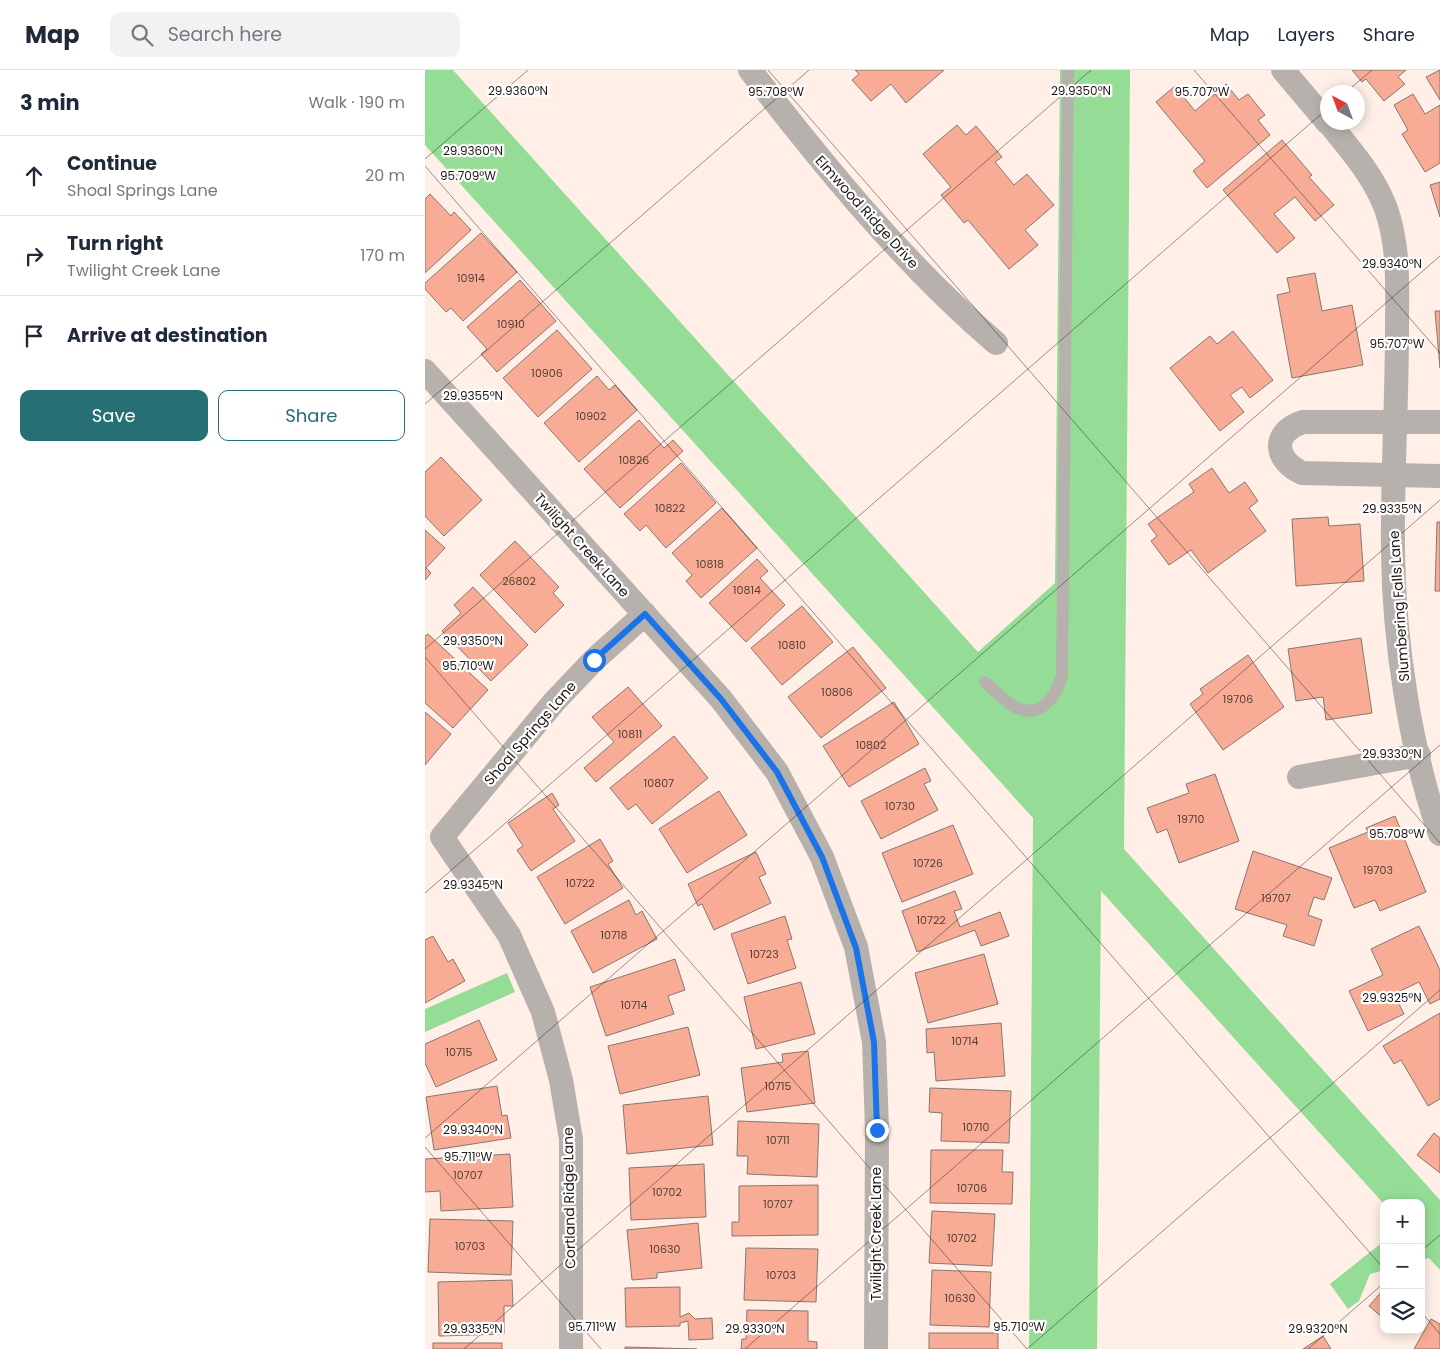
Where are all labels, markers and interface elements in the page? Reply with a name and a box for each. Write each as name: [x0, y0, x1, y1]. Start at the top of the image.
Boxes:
search box: [110, 12, 460, 57]
text: Map: [25, 18, 80, 51]
icon: search: [128, 21, 156, 49]
text: Search here: [168, 21, 282, 48]
text: Map: [1210, 22, 1250, 47]
text: Layers: [1278, 22, 1335, 47]
text: Share: [1363, 22, 1415, 47]
text: 29.9360°N: [488, 82, 548, 99]
text: 29.9350°N: [1051, 82, 1111, 99]
text: 95.708°W: [748, 83, 804, 100]
text: 95.707°W: [1175, 83, 1230, 100]
north arrow: [1320, 85, 1365, 130]
text: 3 min: [20, 88, 80, 117]
text: Walk · 190 m: [308, 91, 405, 114]
text: 29.9360°N: [443, 142, 503, 159]
text: Continue: [67, 150, 157, 177]
street label: Elmwood Ridge Drive: [811, 151, 924, 273]
icon: ahead: [20, 162, 48, 190]
text: 20 m: [365, 164, 405, 187]
text: 95.709°W: [440, 167, 496, 184]
text: Shoal Springs Lane: [67, 179, 218, 202]
text: Turn right: [67, 230, 163, 257]
icon: right: [20, 242, 48, 270]
text: 170 m: [360, 244, 405, 267]
text: 29.9340°N: [1362, 255, 1422, 272]
text: Twilight Creek Lane: [67, 259, 220, 282]
house number: 10914: [457, 270, 485, 286]
house number: 10910: [497, 316, 525, 332]
icon: arrive: [20, 322, 48, 350]
text: Arrive at destination: [67, 322, 268, 349]
text: 95.707°W: [1370, 335, 1425, 352]
house number: 10906: [531, 365, 563, 381]
text: 29.9355°N: [443, 387, 503, 404]
button: Save: [20, 390, 208, 441]
button: Share: [218, 390, 405, 441]
house number: 10902: [576, 408, 606, 424]
house number: 10826: [619, 452, 649, 468]
street label: Twilight Creek Lane: [530, 488, 635, 602]
house number: 10822: [655, 500, 685, 516]
text: 29.9335°N: [1362, 500, 1422, 517]
street label: Slumbering Falls Lane: [1384, 529, 1414, 682]
house number: 10818: [696, 556, 724, 572]
house number: 26802: [502, 573, 536, 589]
house number: 10814: [733, 582, 761, 598]
text: 29.9350°N: [443, 632, 503, 649]
house number: 10810: [778, 637, 806, 653]
route start: [583, 649, 606, 672]
text: 95.710°W: [442, 657, 494, 674]
street label: Shoal Springs Lane: [479, 676, 581, 789]
house number: 10806: [821, 684, 853, 700]
house number: 19706: [1223, 691, 1253, 707]
house number: 10811: [618, 726, 642, 742]
house number: 10802: [856, 737, 886, 753]
text: 29.9330°N: [1362, 745, 1422, 762]
house number: 10807: [644, 775, 674, 791]
house number: 10730: [885, 798, 915, 814]
house number: 19710: [1178, 811, 1205, 827]
text: 95.708°W: [1369, 825, 1425, 842]
house number: 10726: [913, 855, 943, 871]
house number: 19703: [1363, 862, 1393, 878]
house number: 10722: [565, 875, 595, 891]
text: 29.9345°N: [443, 876, 503, 893]
house number: 19707: [1261, 890, 1291, 906]
house number: 10722: [916, 912, 946, 928]
house number: 10718: [601, 927, 628, 943]
house number: 10723: [749, 946, 779, 962]
text: 29.9325°N: [1362, 989, 1422, 1006]
house number: 10714: [621, 997, 648, 1013]
house number: 10714: [952, 1033, 979, 1049]
house number: 10715: [446, 1044, 473, 1060]
house number: 10715: [765, 1078, 792, 1094]
route end: [866, 1119, 889, 1142]
house number: 10710: [963, 1119, 990, 1135]
text: 29.9340°N: [443, 1121, 503, 1138]
street label: Cortland Ridge Lane: [558, 1127, 580, 1269]
house number: 10711: [766, 1132, 790, 1148]
text: 95.711°W: [444, 1148, 493, 1165]
house number: 10707: [453, 1167, 483, 1183]
street label: Twilight Creek Lane: [866, 1167, 886, 1301]
house number: 10706: [957, 1180, 987, 1196]
house number: 10702: [652, 1184, 682, 1200]
house number: 10707: [763, 1196, 793, 1212]
map controls: [1380, 1199, 1425, 1334]
button: +: [1380, 1199, 1425, 1244]
house number: 10702: [947, 1230, 977, 1246]
house number: 10703: [455, 1238, 485, 1254]
house number: 10630: [650, 1241, 680, 1257]
button: −: [1380, 1244, 1425, 1289]
house number: 10703: [766, 1267, 796, 1283]
button: layers: [1380, 1289, 1425, 1334]
house number: 10630: [945, 1290, 975, 1306]
text: 95.711°W: [568, 1318, 617, 1335]
text: 95.710°W: [993, 1318, 1045, 1335]
text: 29.9335°N: [443, 1320, 503, 1337]
text: 29.9330°N: [725, 1320, 785, 1337]
text: 29.9320°N: [1288, 1320, 1348, 1337]

